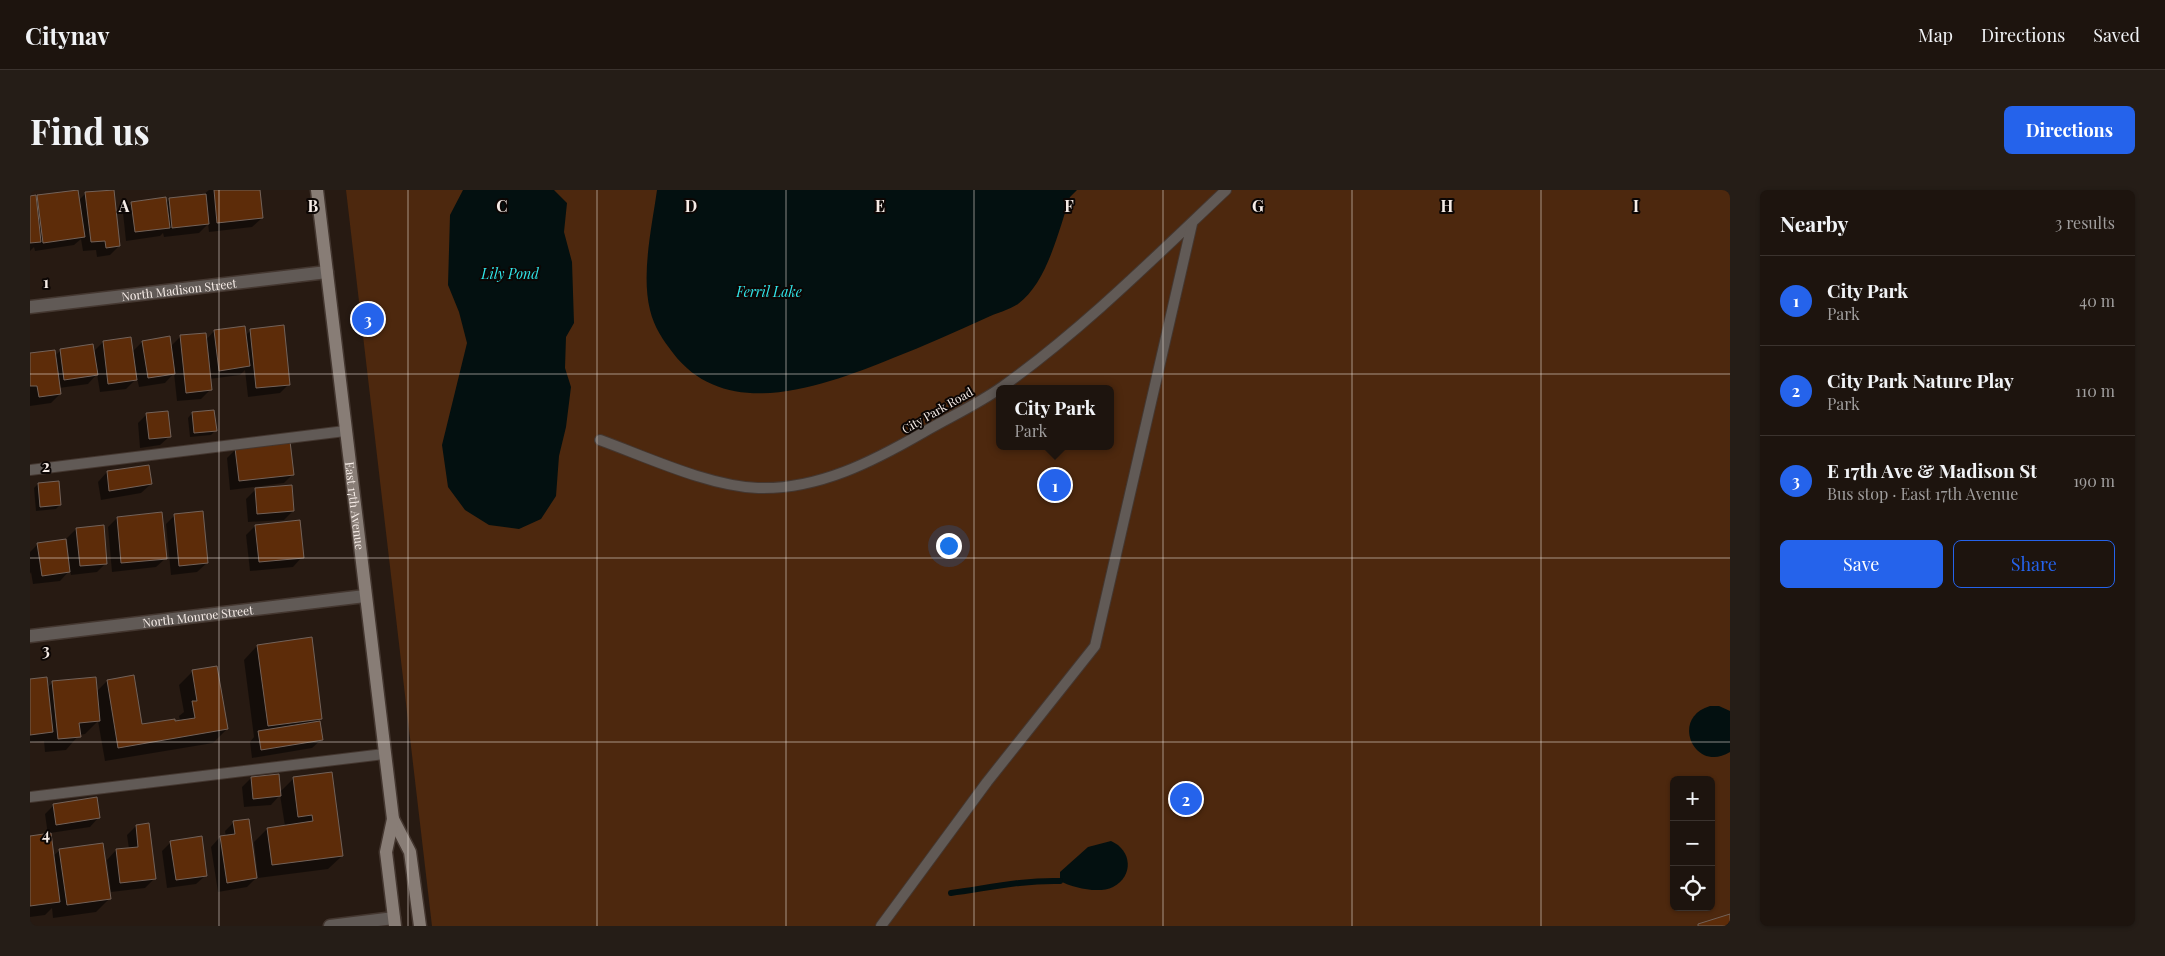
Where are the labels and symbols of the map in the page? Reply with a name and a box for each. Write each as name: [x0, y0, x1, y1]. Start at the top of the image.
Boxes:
text: A: [118, 195, 130, 216]
text: B: [308, 195, 319, 216]
text: C: [496, 195, 508, 216]
text: D: [685, 195, 697, 216]
text: E: [875, 195, 885, 216]
text: F: [1064, 195, 1074, 216]
text: G: [1252, 195, 1264, 216]
text: H: [1441, 195, 1454, 216]
text: I: [1633, 195, 1639, 216]
water label: Lily Pond: [480, 264, 539, 283]
text: 1: [43, 271, 49, 292]
street label: North Madison Street: [121, 275, 238, 304]
water label: Ferril Lake: [735, 282, 802, 301]
pin: 3: [352, 300, 384, 338]
street label: City Park Road: [899, 383, 975, 437]
text: 2: [42, 455, 50, 476]
street label: East 17th Avenue: [342, 461, 368, 551]
pin: 1: [1039, 466, 1071, 504]
your location: [936, 533, 962, 559]
street label: North Monroe Street: [141, 601, 255, 631]
text: 3: [42, 639, 50, 660]
pin: 2: [1170, 780, 1202, 818]
text: 4: [42, 823, 50, 844]

